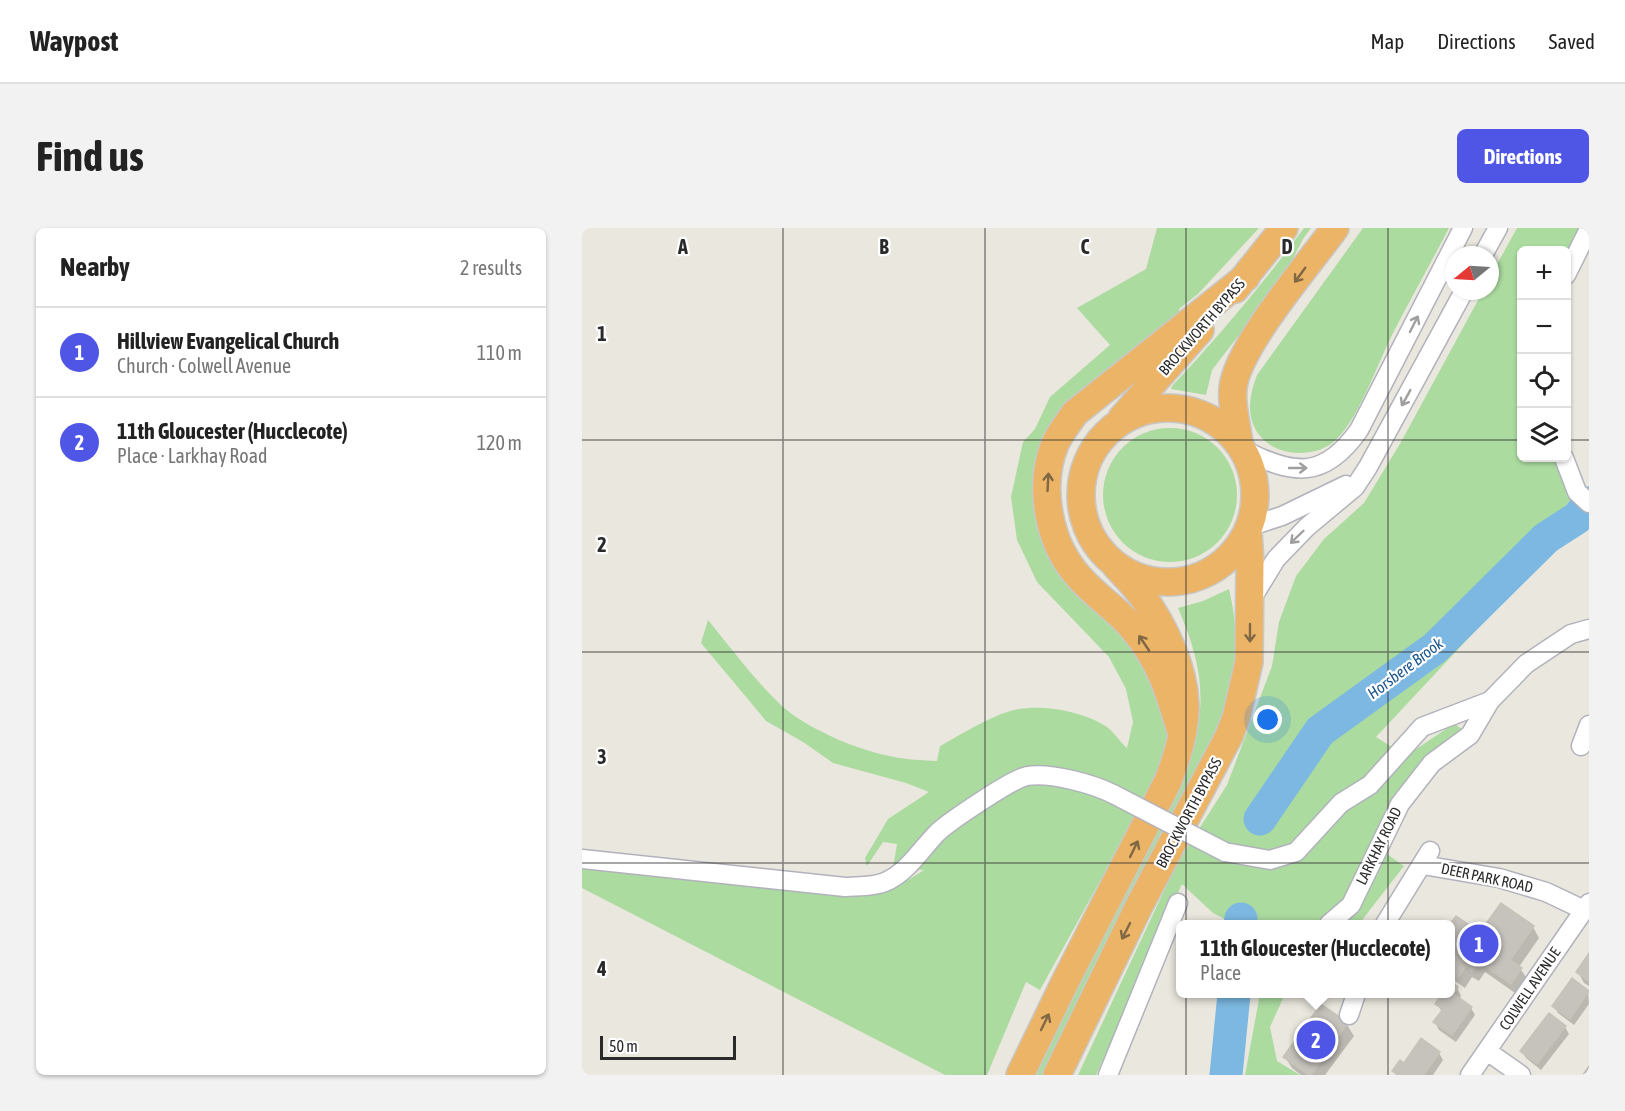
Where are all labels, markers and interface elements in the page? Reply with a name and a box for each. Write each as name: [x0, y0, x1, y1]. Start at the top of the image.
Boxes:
text: Waypost: [30, 25, 118, 57]
text: Map: [1370, 29, 1404, 53]
text: Directions: [1437, 29, 1516, 53]
text: Saved: [1549, 29, 1595, 53]
button: Directions: [1457, 129, 1589, 183]
text: Find us: [36, 132, 144, 180]
text: A: [677, 235, 688, 258]
text: B: [879, 235, 889, 258]
text: C: [1081, 235, 1090, 258]
text: D: [1281, 235, 1293, 258]
north arrow: [1445, 246, 1499, 300]
map controls: [1517, 246, 1571, 462]
button: +: [1517, 246, 1571, 300]
text: Nearby: [60, 252, 130, 282]
text: 2 results: [460, 256, 522, 279]
one-way arrow: [1294, 267, 1306, 283]
street label: BROCKWORTH BYPASS: [1155, 275, 1248, 378]
button: −: [1517, 300, 1571, 354]
one-way arrow: [1408, 315, 1420, 333]
text: 1: [597, 322, 607, 345]
text: Hillview Evangelical Church: [117, 328, 339, 354]
text: 1: [75, 341, 84, 364]
text: 110 m: [477, 341, 522, 364]
text: Church · Colwell Avenue: [117, 354, 291, 377]
button: locate: [1517, 354, 1571, 408]
one-way arrow: [1400, 388, 1411, 406]
button: layers: [1517, 408, 1571, 462]
text: 11th Gloucester (Hucclecote): [117, 418, 348, 444]
text: 2: [75, 431, 84, 454]
text: 120 m: [477, 431, 522, 454]
text: Place · Larkhay Road: [117, 444, 268, 467]
one-way arrow: [1288, 462, 1308, 474]
one-way arrow: [1042, 473, 1053, 493]
one-way arrow: [1289, 530, 1304, 544]
text: 2: [597, 533, 607, 556]
one-way arrow: [1244, 622, 1256, 642]
water label: Horsbere Brook: [1364, 633, 1447, 702]
one-way arrow: [1137, 634, 1150, 651]
your location: [1253, 705, 1282, 734]
text: 3: [597, 745, 607, 768]
street label: BROCKWORTH BYPASS: [1152, 755, 1225, 871]
street label: LARKHAY ROAD: [1353, 804, 1405, 887]
one-way arrow: [1128, 840, 1140, 858]
street label: DEER PARK ROAD: [1440, 859, 1535, 896]
popup: [1176, 920, 1455, 998]
one-way arrow: [1120, 922, 1131, 940]
pin: 1: [1460, 922, 1498, 966]
text: 11th Gloucester (Hucclecote): [1200, 935, 1431, 961]
street label: COLWELL AVENUE: [1496, 944, 1564, 1033]
text: 4: [596, 957, 607, 980]
text: Place: [1200, 961, 1241, 984]
one-way arrow: [1040, 1014, 1051, 1032]
pin: 2: [1296, 1018, 1336, 1062]
scale bar: [600, 1033, 736, 1060]
text: 50 m: [609, 1037, 638, 1055]

